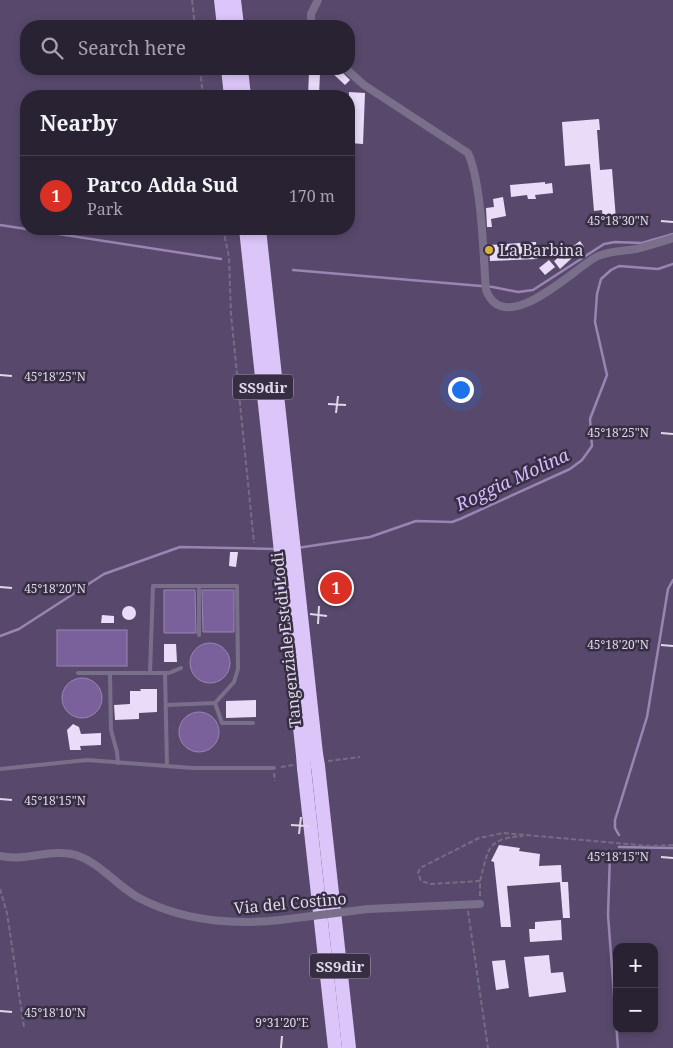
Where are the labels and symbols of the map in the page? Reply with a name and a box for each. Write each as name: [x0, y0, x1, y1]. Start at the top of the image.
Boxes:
text: 45°18'30"N: [587, 212, 649, 229]
place label: La Barbina: [499, 239, 583, 261]
marker: La Barbina: [483, 244, 495, 256]
text: 45°18'25"N: [24, 368, 86, 385]
road number: SS9dir: [233, 374, 293, 400]
your location: [448, 377, 474, 403]
text: 45°18'25"N: [587, 424, 649, 441]
water label: Roggia Molina: [451, 442, 573, 516]
street label: Tangenziale Est di Lodi: [266, 551, 306, 729]
pin: 1: [320, 569, 352, 607]
text: 45°18'20"N: [24, 580, 86, 597]
text: 45°18'20"N: [587, 636, 649, 653]
text: 45°18'15"N: [24, 792, 86, 809]
text: 45°18'15"N: [587, 848, 649, 865]
street label: Via del Costino: [233, 887, 347, 919]
road number: SS9dir: [310, 954, 370, 978]
text: 45°18'10"N: [24, 1004, 86, 1021]
text: 9°31'20"E: [255, 1014, 309, 1031]

